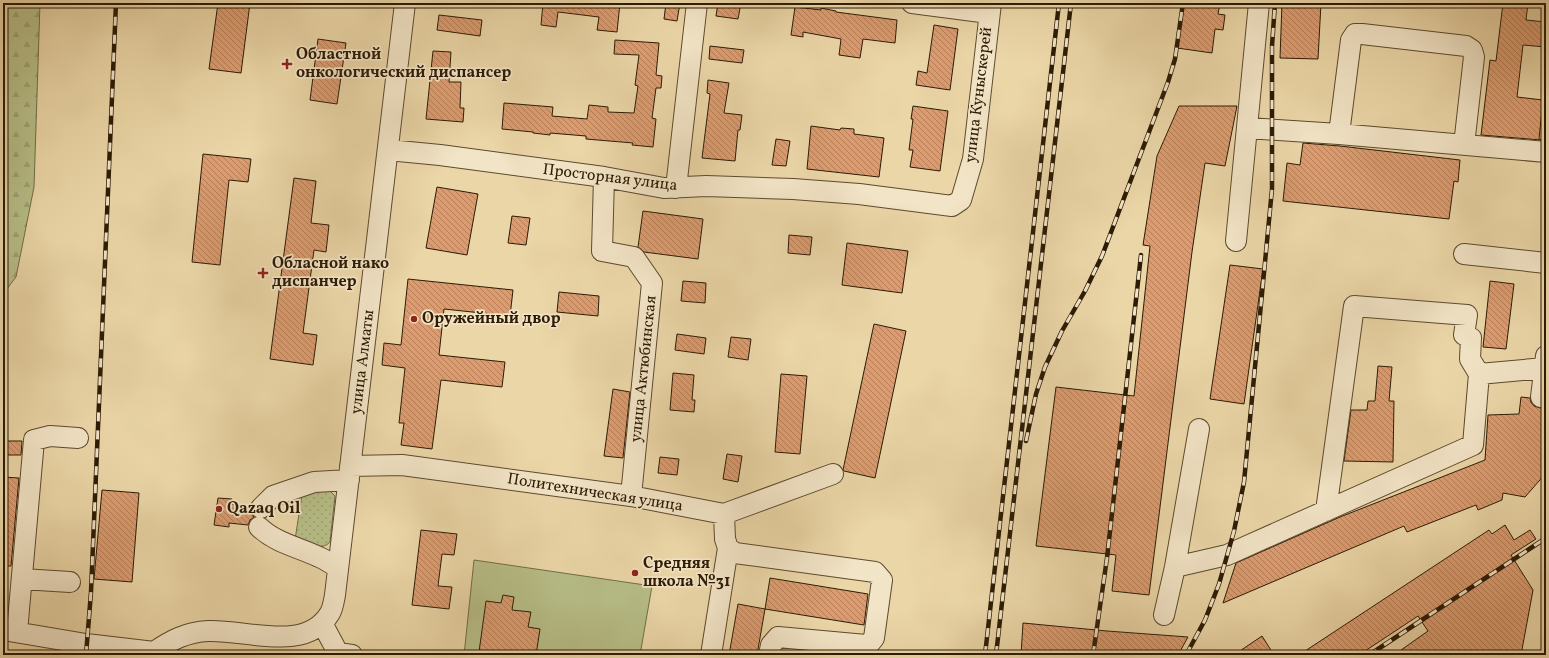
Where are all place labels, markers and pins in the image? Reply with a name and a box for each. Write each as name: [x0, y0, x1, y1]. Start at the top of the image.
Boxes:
place label: Областной онкологический диспансер: [296, 44, 511, 84]
marker: Областной онкологический диспансер: [281, 58, 293, 70]
place label: Обласной нако диспанчер: [272, 253, 389, 293]
marker: Обласной нако диспанчер: [257, 267, 269, 279]
place label: Оружейный двор: [422, 308, 561, 330]
marker: Оружейный двор: [409, 314, 419, 324]
place label: Qazaq Oil: [227, 498, 301, 520]
marker: Qazaq Oil: [214, 504, 224, 514]
place label: Средняя школа №31: [643, 553, 730, 593]
marker: Средняя школа №31: [630, 568, 640, 578]

